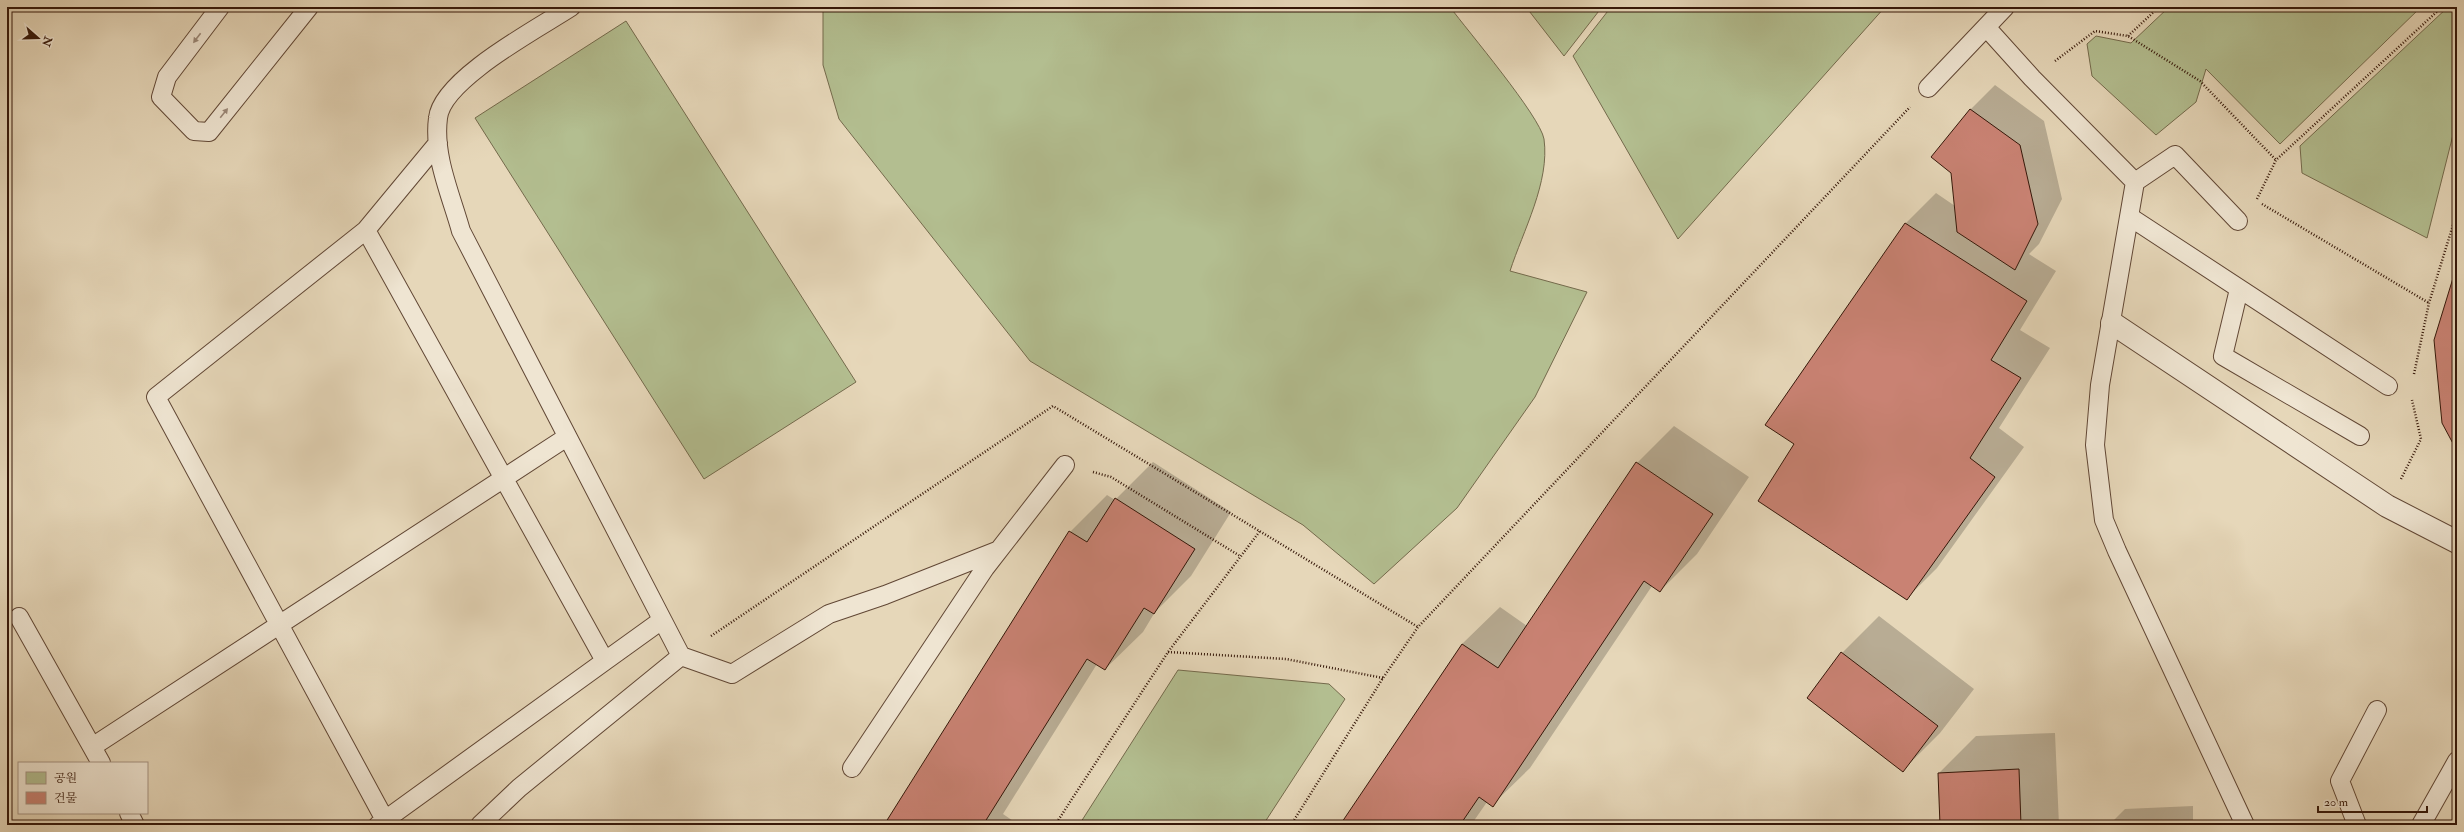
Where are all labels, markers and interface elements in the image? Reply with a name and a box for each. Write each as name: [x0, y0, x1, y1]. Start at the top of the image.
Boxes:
north arrow: [18, 18, 58, 58]
text: N: [39, 33, 55, 49]
one-way arrow: [193, 33, 201, 43]
one-way arrow: [220, 108, 228, 119]
legend: [18, 762, 148, 814]
text: 공원: [54, 771, 77, 786]
scale bar: [2318, 788, 2427, 814]
text: 건물: [54, 791, 78, 806]
text: 20 m: [2324, 795, 2349, 810]

